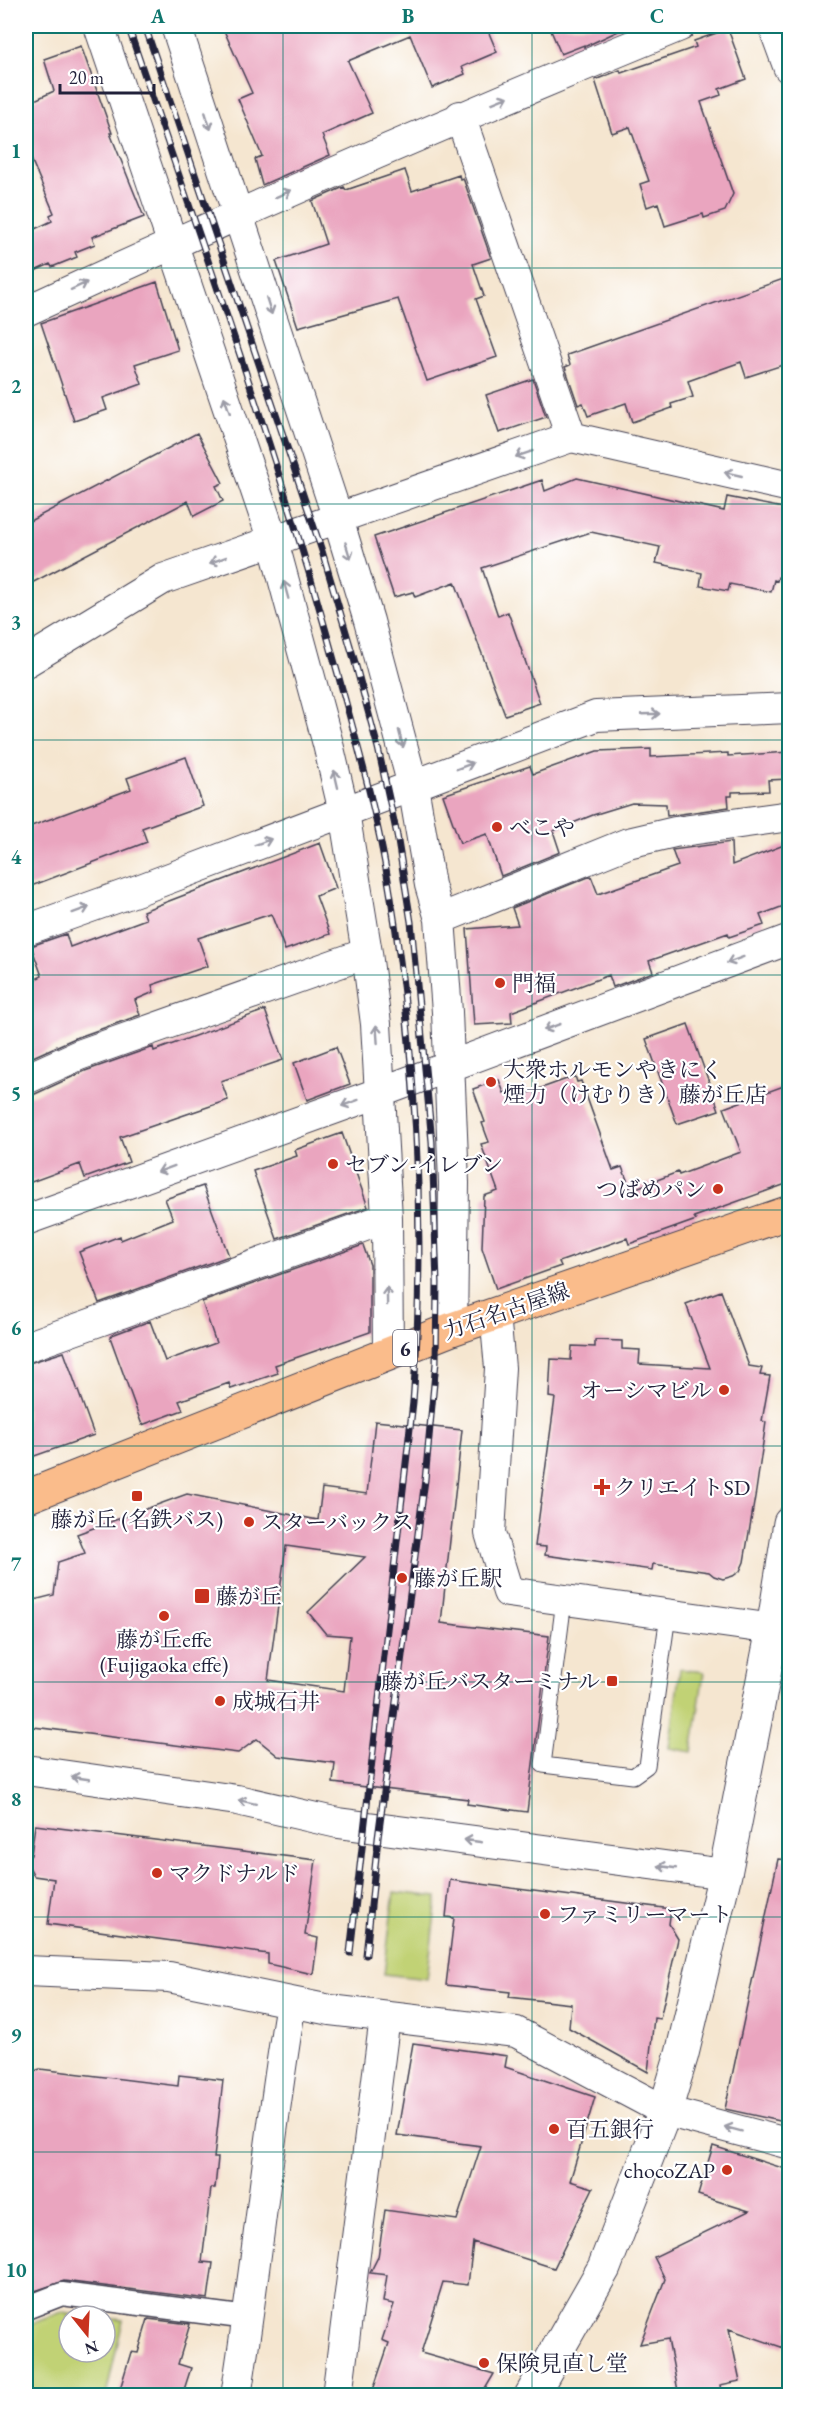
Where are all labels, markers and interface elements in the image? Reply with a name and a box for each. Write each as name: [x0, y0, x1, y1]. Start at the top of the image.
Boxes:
text: A: [150, 3, 166, 29]
text: B: [402, 3, 414, 29]
text: C: [650, 3, 664, 29]
scale bar: [60, 57, 154, 95]
text: 20 m: [69, 66, 104, 89]
one-way arrow: [490, 94, 509, 105]
one-way arrow: [203, 111, 214, 130]
text: 1: [11, 138, 21, 164]
one-way arrow: [273, 188, 291, 199]
one-way arrow: [69, 280, 87, 292]
one-way arrow: [264, 296, 275, 315]
text: 2: [11, 373, 22, 399]
one-way arrow: [220, 396, 231, 415]
one-way arrow: [515, 449, 534, 460]
one-way arrow: [723, 468, 742, 480]
one-way arrow: [343, 541, 354, 560]
one-way arrow: [209, 556, 227, 567]
one-way arrow: [280, 581, 292, 600]
text: 3: [11, 609, 21, 635]
one-way arrow: [641, 708, 661, 719]
one-way arrow: [395, 729, 407, 748]
one-way arrow: [456, 759, 474, 770]
one-way arrow: [330, 770, 342, 789]
place label: べこや: [509, 813, 575, 842]
marker: べこや: [490, 820, 504, 834]
one-way arrow: [253, 836, 272, 847]
text: 4: [11, 844, 22, 870]
one-way arrow: [71, 904, 89, 915]
one-way arrow: [726, 955, 744, 966]
place label: 門福: [512, 969, 556, 998]
marker: 門福: [493, 976, 507, 990]
one-way arrow: [543, 1023, 562, 1034]
one-way arrow: [371, 1024, 382, 1044]
place label: 大衆ホルモンやきにく 煙力（けむりき）藤が丘店: [503, 1055, 767, 1109]
marker: 大衆ホルモンやきにく 煙力（けむりき）藤が丘店: [484, 1075, 498, 1089]
text: 5: [11, 1080, 21, 1106]
one-way arrow: [341, 1099, 359, 1110]
place label: セブン-イレブン: [345, 1150, 503, 1179]
marker: セブン-イレブン: [326, 1157, 340, 1171]
one-way arrow: [157, 1165, 176, 1176]
place label: つばめパン: [596, 1175, 706, 1204]
marker: つばめパン: [711, 1182, 725, 1196]
street label: 力石名古屋線: [439, 1276, 573, 1346]
one-way arrow: [381, 1287, 393, 1307]
text: 6: [11, 1315, 22, 1341]
road number: 6: [393, 1330, 417, 1366]
place label: オーシマビル: [580, 1376, 712, 1405]
marker: オーシマビル: [717, 1383, 731, 1397]
place label: クリエイトSD: [614, 1473, 750, 1502]
marker: クリエイトSD: [595, 1480, 609, 1494]
marker: 藤が丘 (名鉄バス): [130, 1489, 144, 1503]
place label: 藤が丘 (名鉄バス): [51, 1505, 223, 1534]
place label: スターバックス: [261, 1508, 414, 1537]
marker: スターバックス: [242, 1515, 256, 1529]
text: 7: [11, 1551, 22, 1577]
place label: 藤が丘駅: [414, 1564, 502, 1593]
marker: 藤が丘駅: [395, 1571, 409, 1585]
place label: 藤が丘: [216, 1582, 282, 1611]
marker: 藤が丘: [193, 1587, 211, 1605]
marker: 藤が丘effe (Fujigaoka effe): [157, 1609, 171, 1623]
place label: 藤が丘effe (Fujigaoka effe): [100, 1625, 228, 1679]
place label: 藤が丘バスターミナル: [381, 1667, 600, 1696]
marker: 藤が丘バスターミナル: [605, 1674, 619, 1688]
place label: 成城石井: [232, 1687, 320, 1716]
marker: 成城石井: [213, 1694, 227, 1708]
one-way arrow: [71, 1772, 90, 1783]
text: 8: [11, 1786, 21, 1812]
one-way arrow: [238, 1796, 257, 1807]
one-way arrow: [464, 1835, 484, 1846]
place label: マクドナルド: [169, 1859, 300, 1888]
one-way arrow: [657, 1861, 677, 1872]
marker: マクドナルド: [150, 1866, 164, 1880]
place label: ファミリーマート: [557, 1900, 733, 1929]
marker: ファミリーマート: [538, 1907, 552, 1921]
text: 9: [11, 2022, 22, 2048]
place label: 百五銀行: [566, 2115, 654, 2144]
marker: 百五銀行: [547, 2122, 561, 2136]
one-way arrow: [724, 2123, 743, 2135]
place label: chocoZAP: [624, 2156, 715, 2185]
marker: chocoZAP: [720, 2163, 734, 2177]
text: 10: [5, 2257, 27, 2283]
north arrow: [57, 2304, 117, 2364]
text: N: [82, 2336, 101, 2360]
place label: 保険見直し堂: [496, 2349, 628, 2378]
marker: 保険見直し堂: [477, 2356, 491, 2370]

